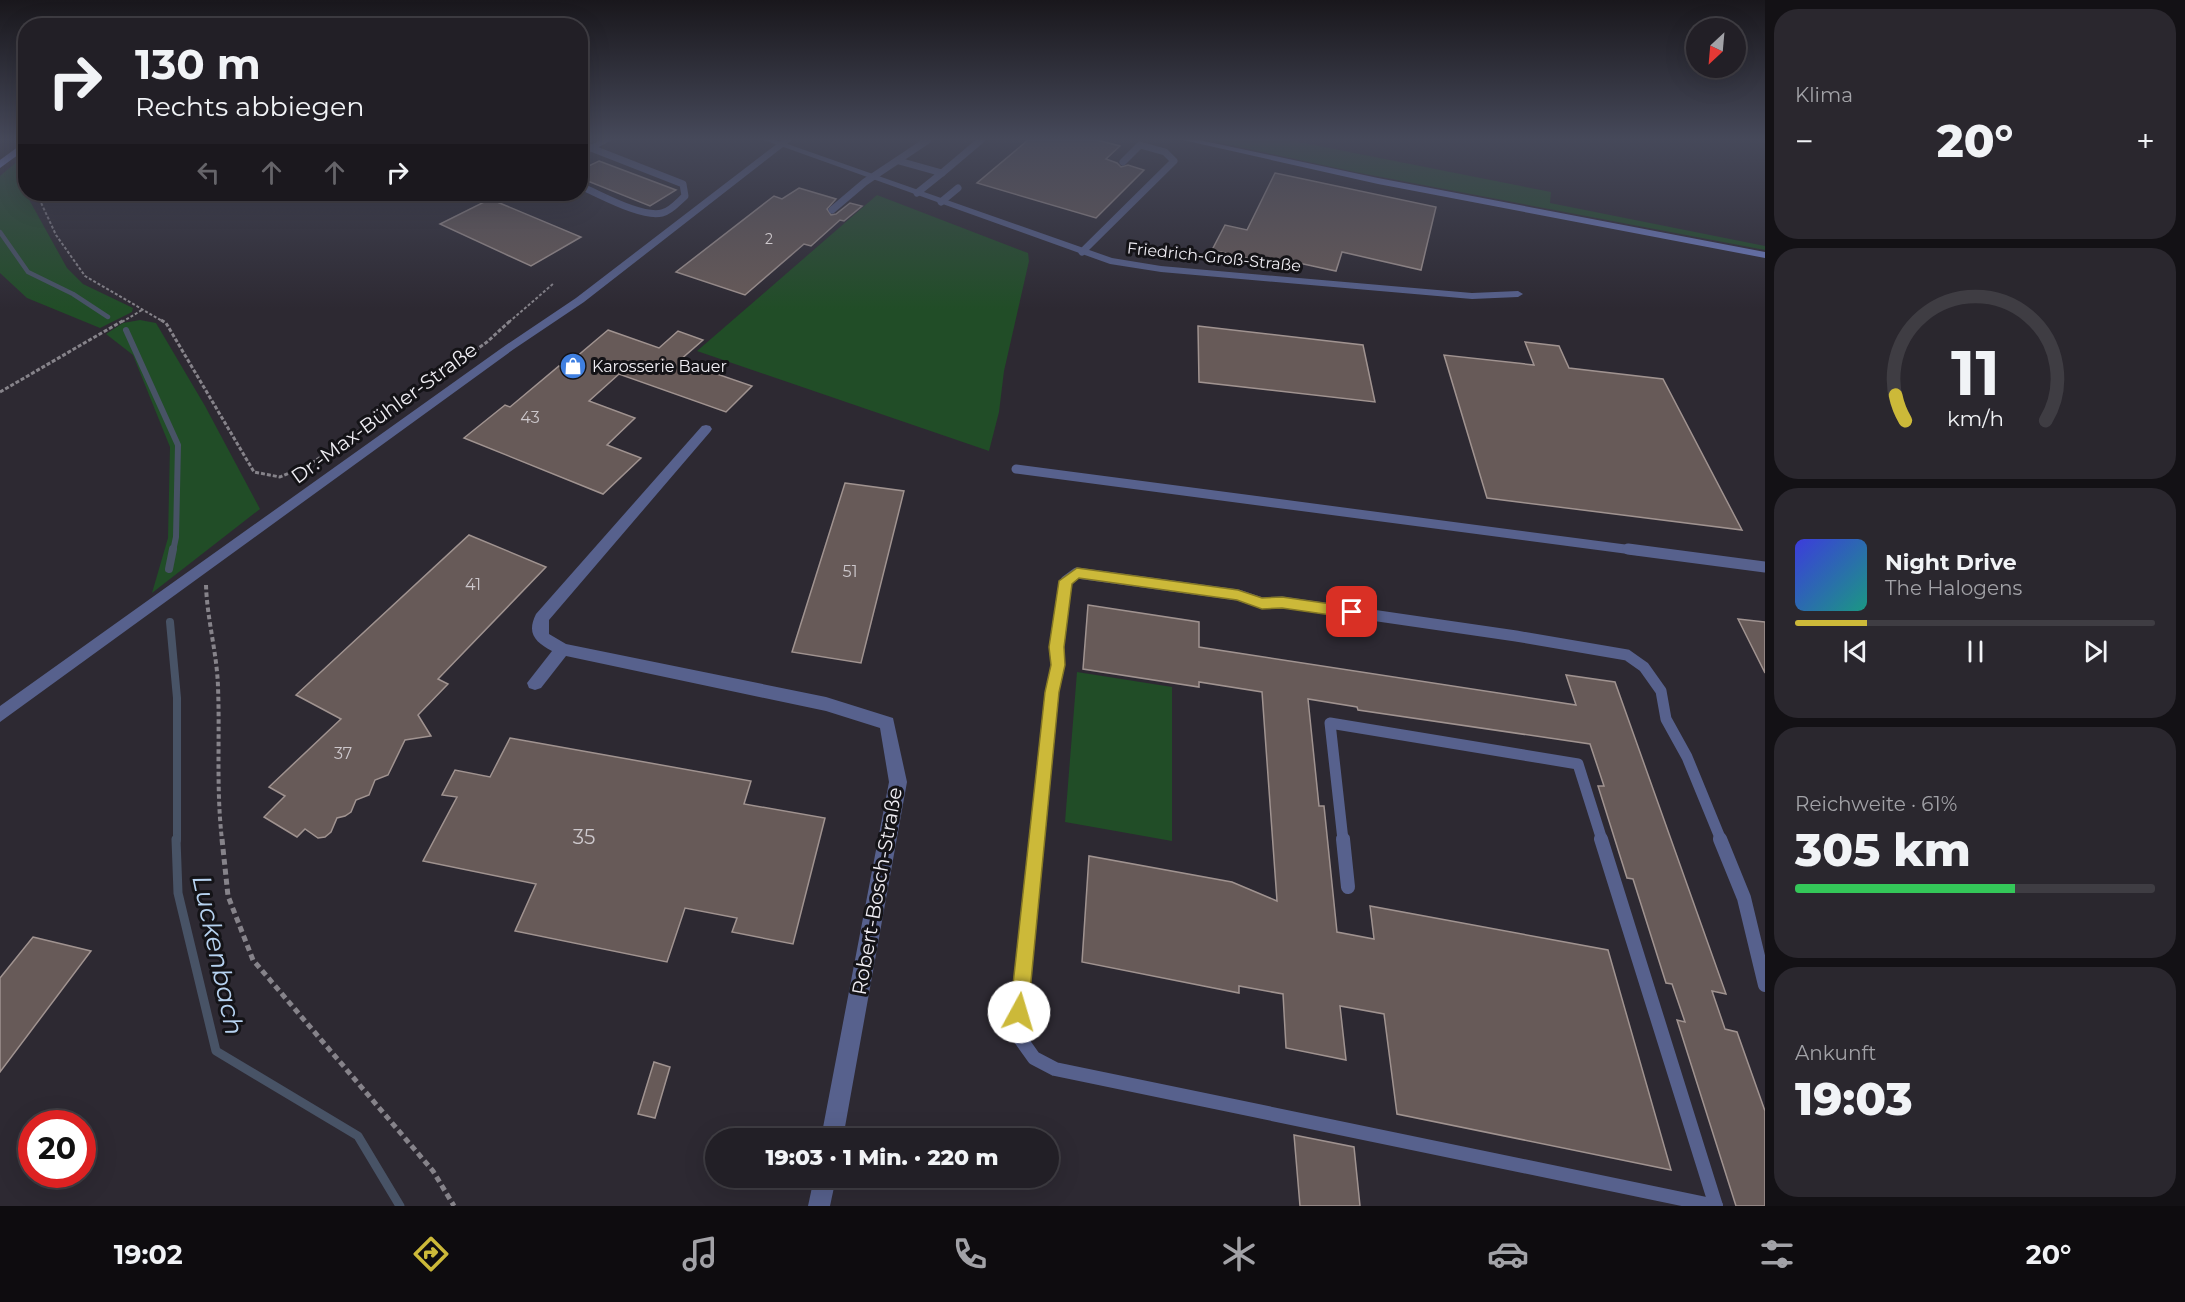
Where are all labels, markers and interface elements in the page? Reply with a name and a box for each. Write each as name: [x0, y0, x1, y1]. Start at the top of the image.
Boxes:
north arrow: [1686, 18, 1746, 78]
map controls: [1686, 18, 1746, 78]
text: 130 m: [135, 38, 261, 90]
icon: right: [36, 42, 114, 120]
text: Klima: [1795, 83, 1853, 107]
text: Rechts abbiegen: [135, 90, 364, 123]
text: 20°: [1937, 113, 2013, 168]
text: −: [1795, 121, 1814, 161]
text: +: [2136, 121, 2155, 161]
icon: left: [192, 156, 225, 189]
icon: ahead: [255, 156, 288, 189]
icon: ahead: [318, 156, 351, 189]
icon: right: [381, 156, 414, 189]
house number: 2: [765, 230, 773, 248]
street label: Friedrich-Groß-Straße: [1126, 238, 1302, 276]
text: 11: [1951, 335, 1999, 411]
street label: Dr.-Max-Bühler-Straße: [286, 337, 482, 489]
shop icon: Karosserie Bauer: [558, 351, 588, 381]
place label: Karosserie Bauer: [592, 357, 727, 376]
text: km/h: [1946, 405, 2004, 431]
house number: 43: [520, 408, 540, 427]
text: Night Drive: [1885, 549, 2017, 576]
house number: 51: [843, 562, 857, 581]
house number: 41: [465, 575, 481, 594]
text: The Halogens: [1885, 576, 2022, 600]
pin: [1326, 586, 1377, 637]
icon: arrive: [1335, 595, 1368, 628]
icon: previous: [1839, 635, 1872, 668]
icon: pause: [1959, 635, 1992, 668]
icon: next: [2079, 635, 2112, 668]
house number: 37: [334, 744, 352, 763]
street label: Robert-Bosch-Straße: [847, 785, 907, 997]
text: Reichweite · 61%: [1795, 792, 1957, 816]
text: 305 km: [1795, 822, 1971, 877]
house number: 35: [573, 825, 595, 849]
water label: Luckenbach: [185, 872, 251, 1038]
position arrow: [987, 980, 1051, 1044]
text: Ankunft: [1795, 1041, 1876, 1065]
text: 19:03: [1795, 1071, 1913, 1126]
speed limit sign: 20: [18, 1110, 96, 1188]
text: 19:03 · 1 Min. · 220 m: [766, 1144, 998, 1171]
icon: directions: [410, 1233, 452, 1275]
icon: music: [679, 1233, 721, 1275]
icon: phone: [949, 1233, 991, 1275]
icon: climate: [1218, 1233, 1260, 1275]
icon: car: [1487, 1233, 1529, 1275]
icon: filters: [1756, 1233, 1798, 1275]
text: 19:02: [114, 1238, 183, 1271]
text: 20°: [2026, 1238, 2071, 1271]

